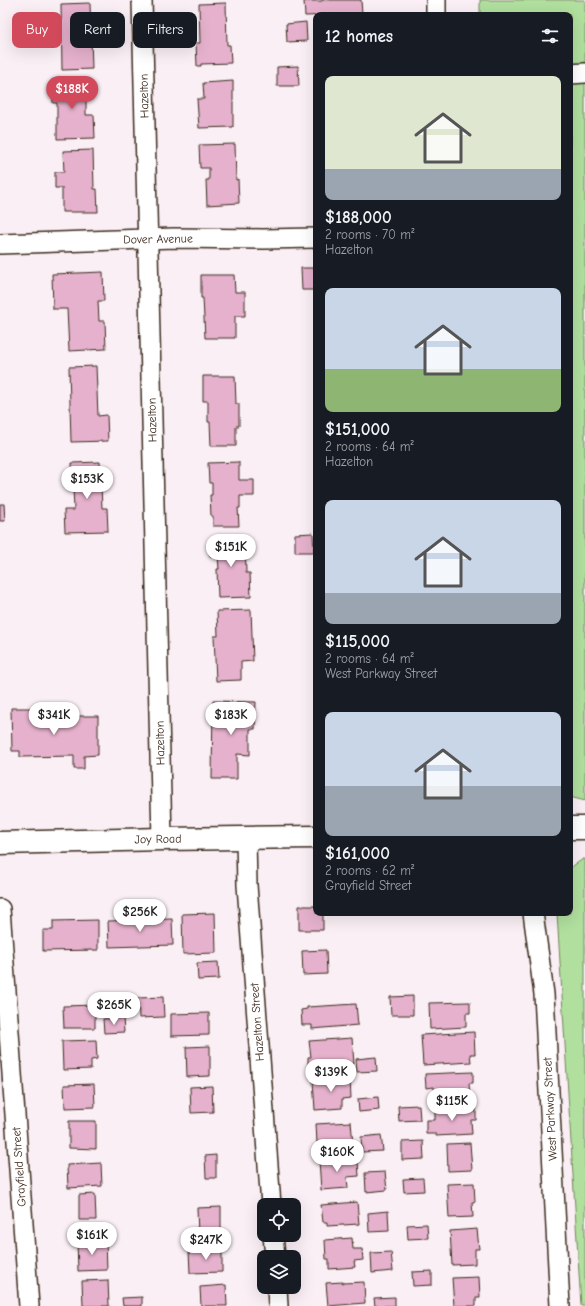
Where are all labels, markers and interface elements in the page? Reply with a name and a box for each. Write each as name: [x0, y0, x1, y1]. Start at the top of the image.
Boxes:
chip: Buy: [12, 12, 62, 48]
chip: Rent: [70, 12, 125, 48]
chip: Filters: [133, 12, 197, 48]
icon: filters: [539, 25, 561, 47]
text: 12 homes: [325, 27, 393, 46]
street label: Hazelton: [137, 74, 151, 118]
pin: $188K: [44, 76, 100, 110]
text: $188K: [55, 81, 89, 96]
icon: home: [407, 102, 479, 174]
text: $188,000: [325, 208, 392, 227]
text: 2 rooms · 70 m²: [325, 227, 414, 242]
street label: Dover Avenue: [123, 231, 193, 247]
text: Hazelton: [325, 242, 373, 257]
icon: home: [407, 314, 479, 386]
street label: Hazelton: [145, 398, 159, 442]
text: $151,000: [325, 420, 390, 439]
text: 2 rooms · 64 m²: [325, 439, 414, 454]
text: Hazelton: [325, 454, 373, 469]
pin: $153K: [59, 466, 115, 500]
text: $153K: [70, 471, 104, 486]
icon: home: [407, 526, 479, 598]
pin: $151K: [203, 534, 259, 568]
text: $151K: [215, 539, 247, 554]
text: $115,000: [325, 632, 390, 651]
text: 2 rooms · 64 m²: [325, 651, 414, 666]
text: West Parkway Street: [325, 666, 437, 681]
pin: $341K: [26, 702, 82, 736]
pin: $183K: [203, 702, 259, 736]
text: $341K: [38, 707, 70, 722]
text: $183K: [214, 707, 248, 722]
street label: Hazelton: [153, 721, 167, 765]
icon: home: [407, 738, 479, 810]
street label: Joy Road: [134, 832, 182, 846]
text: $161,000: [325, 844, 390, 863]
text: 2 rooms · 62 m²: [325, 863, 414, 878]
text: Grayfield Street: [325, 878, 411, 893]
pin: $256K: [112, 899, 168, 933]
text: $256K: [122, 904, 158, 919]
street label: Hazelton Street: [247, 982, 267, 1062]
pin: $265K: [86, 992, 142, 1026]
text: $265K: [96, 997, 132, 1012]
street label: West Parkway Street: [540, 1056, 560, 1161]
pin: $139K: [303, 1059, 359, 1093]
text: $139K: [314, 1064, 348, 1079]
pin: $115K: [424, 1088, 480, 1122]
text: $115K: [436, 1093, 468, 1108]
street label: Grayfield Street: [9, 1126, 29, 1207]
pin: $160K: [309, 1139, 365, 1173]
text: $160K: [320, 1144, 354, 1159]
map controls: [257, 1198, 301, 1294]
button: locate: [257, 1198, 301, 1242]
pin: $161K: [64, 1222, 120, 1256]
text: $161K: [76, 1227, 108, 1242]
pin: $247K: [178, 1227, 234, 1261]
text: $247K: [189, 1232, 223, 1247]
button: layers: [257, 1250, 301, 1294]

